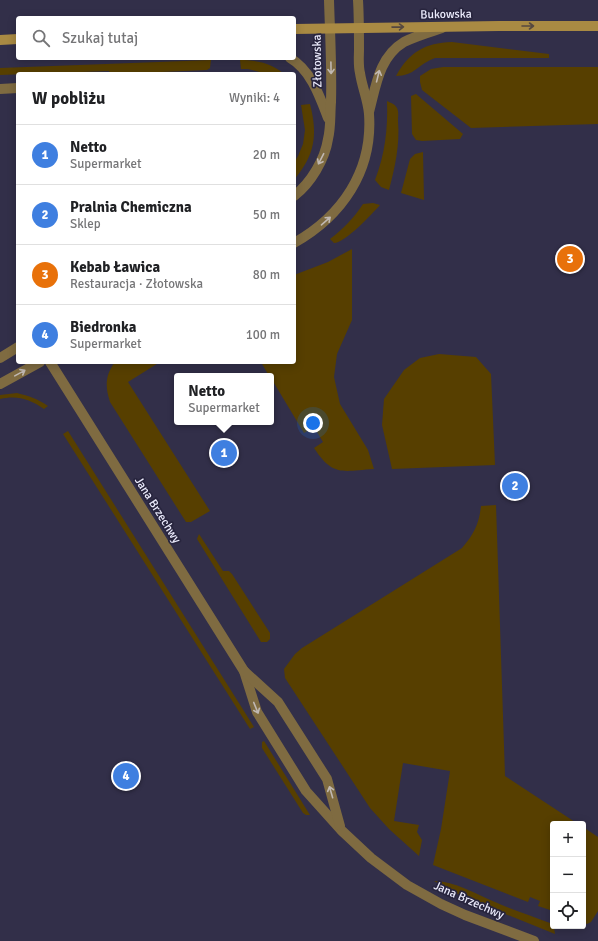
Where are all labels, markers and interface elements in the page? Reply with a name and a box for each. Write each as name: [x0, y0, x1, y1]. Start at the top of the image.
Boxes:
street label: Bukowska: [420, 7, 472, 22]
search box: [16, 16, 296, 60]
one-way arrow: [521, 22, 534, 30]
one-way arrow: [391, 24, 404, 31]
icon: search: [30, 27, 52, 49]
text: Szukaj tutaj: [62, 29, 138, 47]
street label: Złotowska: [310, 34, 325, 88]
one-way arrow: [327, 61, 334, 74]
one-way arrow: [375, 70, 383, 83]
text: W pobliżu: [32, 88, 105, 109]
text: Wyniki: 4: [229, 90, 280, 106]
text: Netto: [70, 138, 107, 156]
text: 1: [41, 147, 49, 163]
text: 20 m: [253, 147, 280, 163]
one-way arrow: [317, 153, 324, 165]
text: Supermarket: [70, 156, 142, 172]
text: Pralnia Chemiczna: [70, 198, 192, 216]
text: 2: [41, 207, 49, 223]
text: 50 m: [253, 207, 280, 223]
text: Sklep: [70, 216, 101, 232]
one-way arrow: [321, 216, 331, 225]
pin: 3: [557, 244, 583, 274]
text: Kebab Ławica: [70, 258, 160, 276]
text: 3: [41, 267, 49, 283]
text: 80 m: [253, 267, 280, 283]
text: Restauracja · Złotowska: [70, 276, 203, 292]
text: Biedronka: [70, 318, 137, 336]
text: 4: [41, 327, 49, 343]
text: 100 m: [246, 327, 280, 343]
text: Supermarket: [70, 336, 142, 352]
one-way arrow: [14, 369, 26, 377]
popup: [174, 373, 274, 425]
text: Netto: [188, 382, 225, 400]
text: Supermarket: [188, 400, 260, 416]
your location: [303, 413, 323, 433]
pin: 1: [211, 438, 237, 468]
pin: 2: [502, 471, 528, 501]
street label: Jana Brzechwy: [131, 474, 184, 547]
one-way arrow: [253, 702, 261, 714]
pin: 4: [113, 761, 139, 791]
one-way arrow: [327, 786, 334, 799]
map controls: [550, 821, 586, 929]
button: +: [550, 821, 586, 857]
button: −: [550, 857, 586, 893]
street label: Jana Brzechwy: [431, 878, 507, 923]
button: locate: [550, 893, 586, 929]

